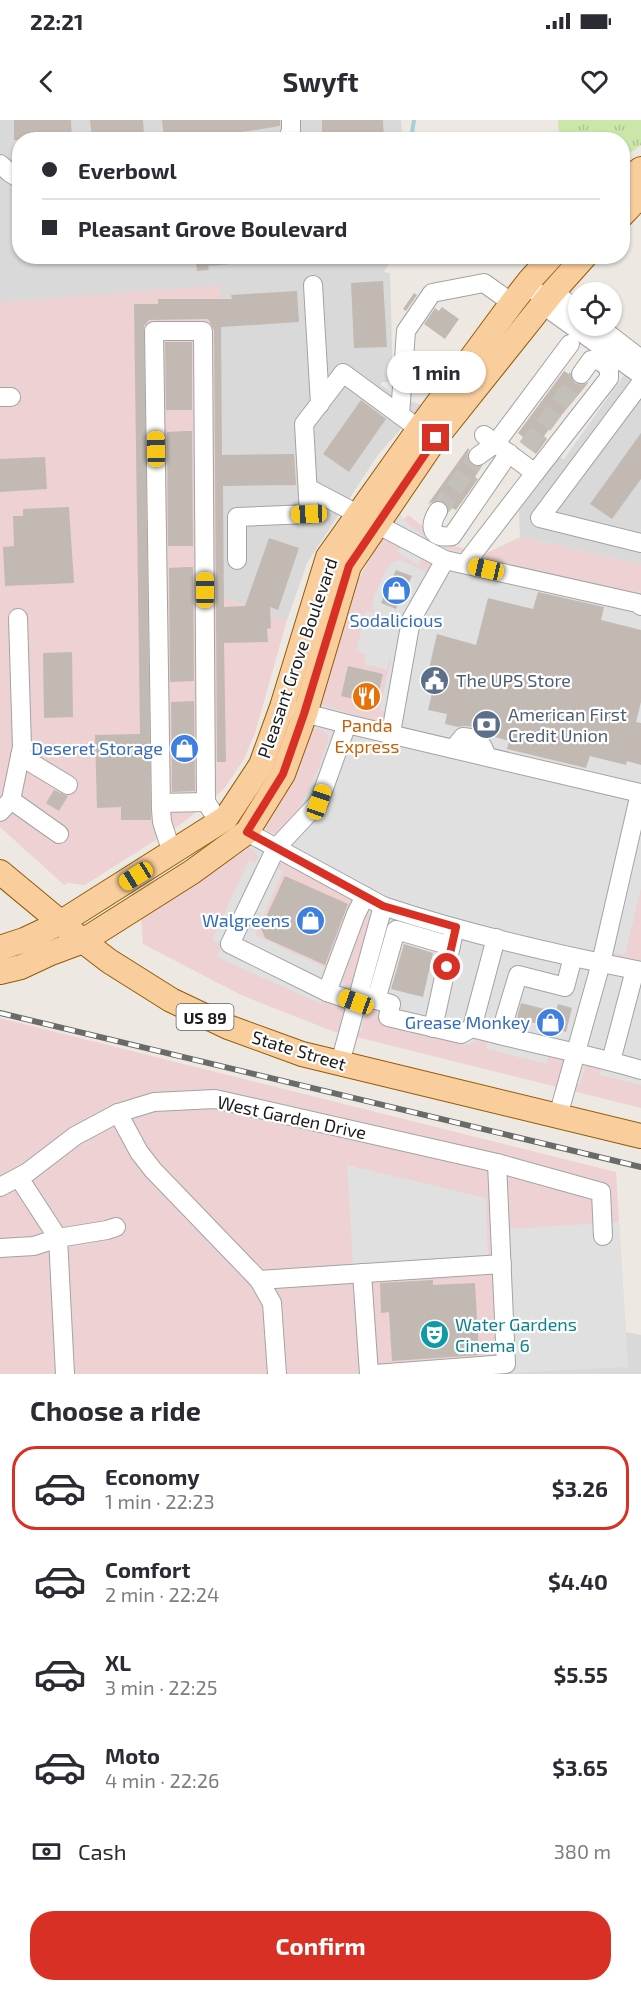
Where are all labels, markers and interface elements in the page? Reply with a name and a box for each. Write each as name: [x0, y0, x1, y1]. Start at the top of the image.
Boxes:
text: 22:21: [30, 8, 84, 34]
icon: back: [30, 65, 63, 98]
text: Swyft: [283, 65, 358, 97]
icon: heart: [578, 65, 611, 98]
text: Everbowl: [78, 157, 177, 183]
text: Pleasant Grove Boulevard: [78, 215, 348, 241]
map controls: [568, 282, 622, 336]
button: locate: [568, 282, 622, 336]
callout: 1 min: [386, 351, 486, 393]
text: 1 min: [412, 360, 461, 384]
route end: [422, 424, 449, 451]
car: [147, 431, 165, 467]
car: [291, 504, 327, 524]
street label: Pleasant Grove Boulevard: [252, 555, 342, 761]
car: [466, 556, 506, 582]
car: [196, 572, 214, 608]
shop icon: Sodalicious: [380, 575, 412, 607]
place label: Sodalicious: [349, 609, 443, 631]
public building icon: The UPS Store: [419, 664, 451, 696]
place label: The UPS Store: [456, 669, 571, 691]
restaurant icon: Panda Express: [351, 680, 383, 712]
place label: American First Credit Union: [508, 703, 627, 746]
bank icon: American First Credit Union: [471, 708, 503, 740]
place label: Panda Express: [335, 714, 399, 757]
shop icon: Deseret Storage: [168, 732, 200, 764]
place label: Deseret Storage: [31, 737, 163, 759]
car: [305, 782, 333, 822]
car: [116, 859, 156, 893]
shop icon: Walgreens: [295, 904, 327, 936]
place label: Walgreens: [202, 909, 290, 931]
route start: [433, 953, 460, 980]
car: [336, 987, 376, 1017]
road number: US 89: [176, 1004, 234, 1030]
shop icon: Grease Monkey: [535, 1006, 567, 1038]
place label: Grease Monkey: [405, 1011, 530, 1033]
street label: State Street: [249, 1025, 349, 1075]
street label: West Garden Drive: [215, 1090, 369, 1144]
place label: Water Gardens Cinema 6: [455, 1313, 577, 1356]
theatre icon: Water Gardens Cinema 6: [418, 1318, 450, 1350]
text: Choose a ride: [30, 1394, 201, 1426]
icon: car: [33, 1461, 87, 1515]
text: Economy: [105, 1463, 200, 1489]
text: $3.26: [552, 1475, 608, 1501]
text: 1 min · 22:23: [105, 1489, 215, 1513]
icon: car: [33, 1554, 87, 1608]
text: Comfort: [105, 1556, 190, 1582]
text: $4.40: [548, 1568, 608, 1594]
text: 2 min · 22:24: [105, 1582, 219, 1606]
icon: car: [33, 1647, 87, 1701]
text: XL: [105, 1649, 131, 1675]
text: $5.55: [553, 1661, 608, 1687]
text: 3 min · 22:25: [105, 1675, 217, 1699]
icon: car: [33, 1740, 87, 1794]
text: Moto: [105, 1742, 160, 1768]
text: $3.65: [552, 1754, 608, 1780]
text: 4 min · 22:26: [105, 1768, 219, 1792]
icon: cash: [30, 1835, 63, 1868]
text: Cash: [78, 1838, 127, 1864]
text: 380 m: [554, 1839, 611, 1863]
button: Confirm: [30, 1911, 611, 1980]

